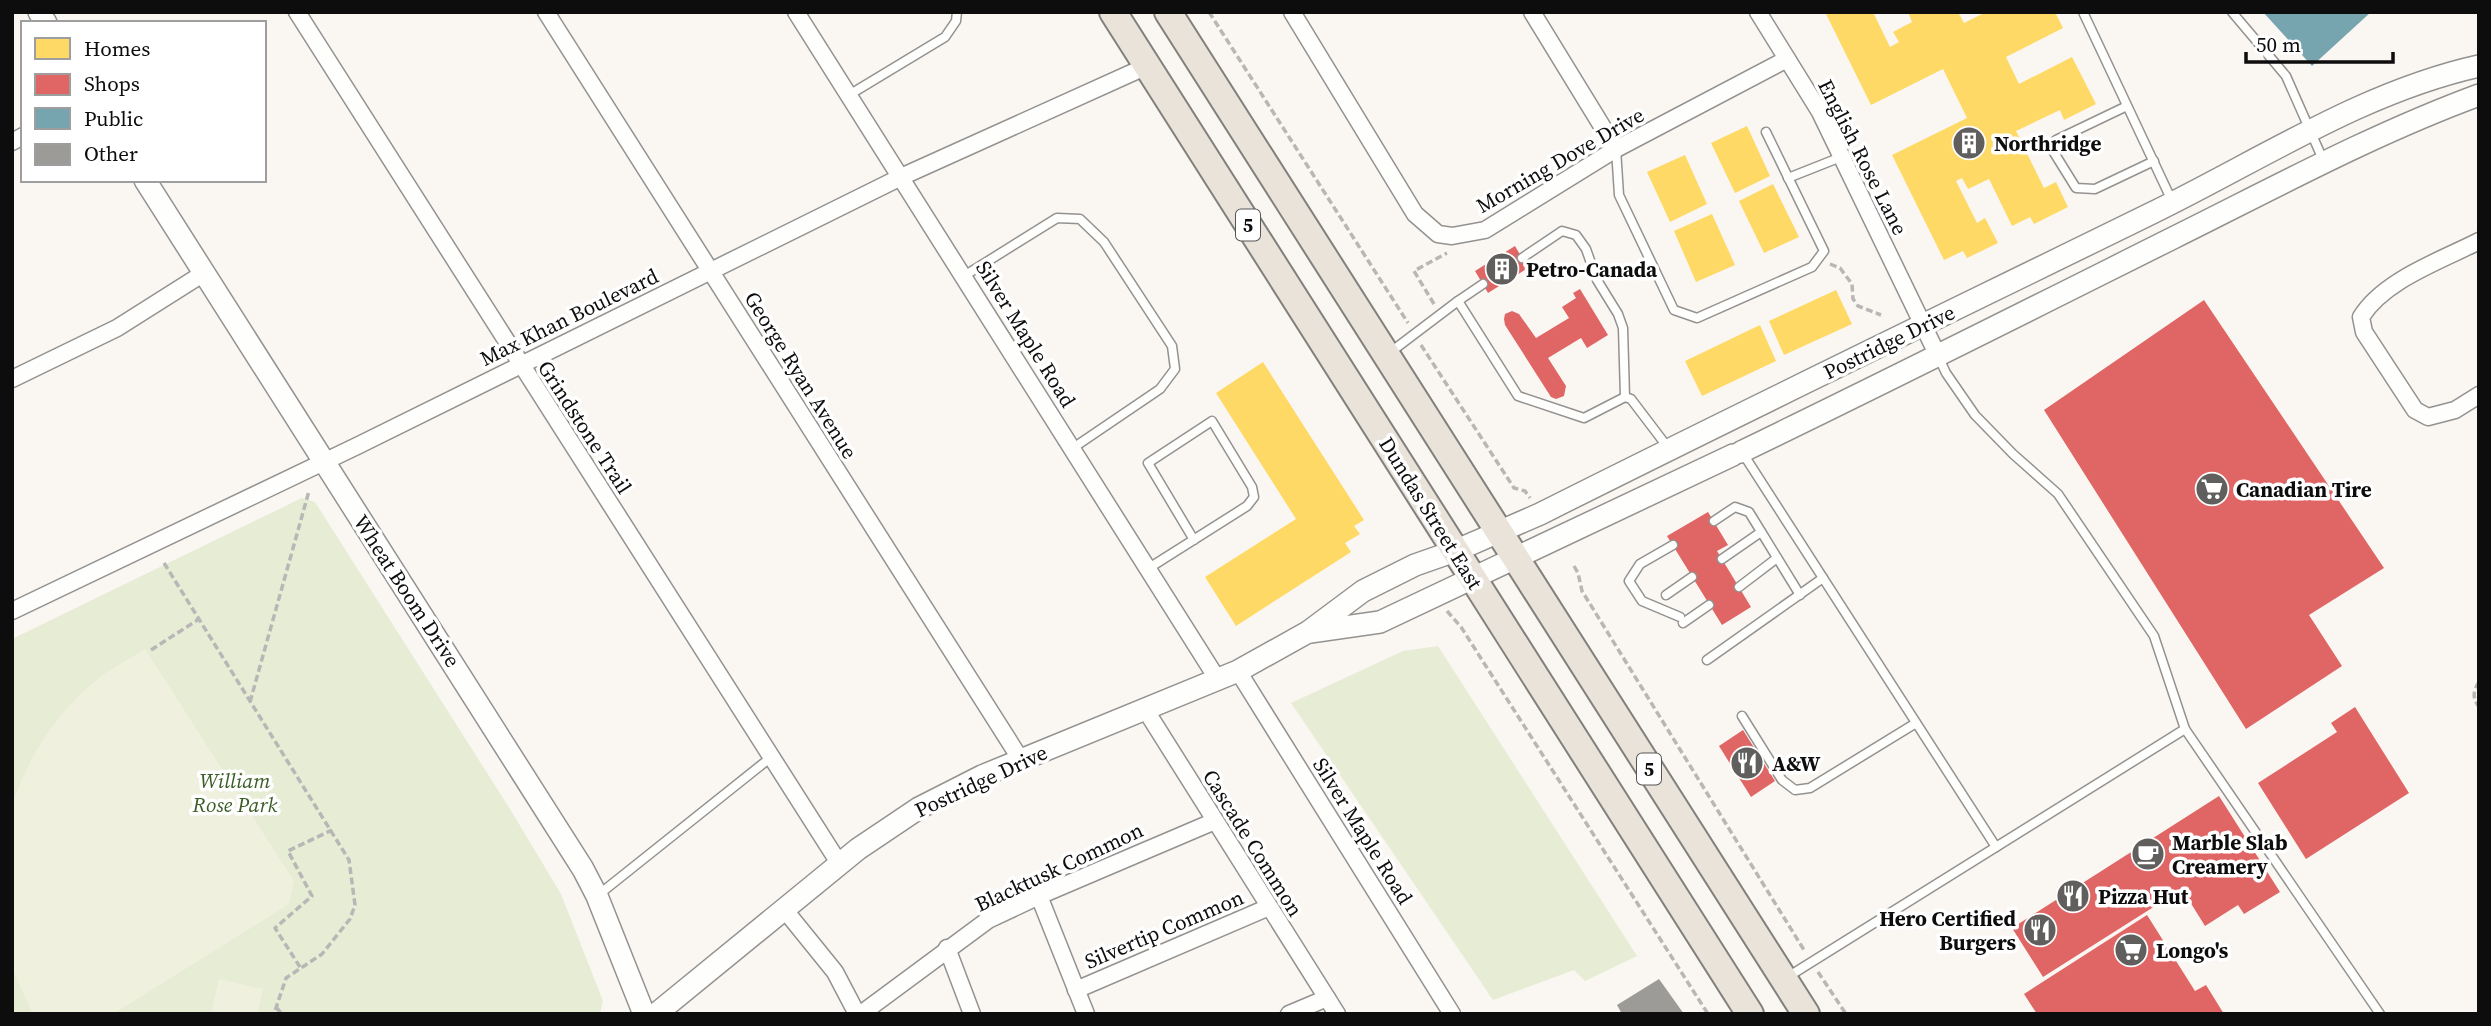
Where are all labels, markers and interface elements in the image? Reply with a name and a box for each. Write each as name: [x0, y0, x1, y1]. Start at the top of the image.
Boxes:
legend: [21, 21, 266, 182]
scale bar: [2246, 21, 2393, 65]
text: 50 m: [2256, 30, 2301, 59]
text: Homes: [84, 34, 150, 63]
text: Shops: [84, 69, 140, 98]
street label: English Rose Lane: [1811, 74, 1915, 240]
street label: Morning Dove Drive: [1471, 100, 1649, 220]
text: Public: [84, 104, 143, 133]
building icon: Northridge: [1950, 124, 1988, 162]
place label: Northridge: [1994, 129, 2101, 158]
text: Other: [84, 139, 138, 168]
road number: 5: [1236, 210, 1260, 241]
building icon: Petro-Canada: [1483, 250, 1521, 288]
street label: Silver Maple Road: [969, 255, 1083, 413]
place label: Petro-Canada: [1526, 255, 1658, 284]
street label: Max Khan Boulevard: [475, 261, 663, 373]
street label: George Ryan Avenue: [738, 286, 864, 464]
street label: Postridge Drive: [1818, 298, 1960, 386]
street label: Grindstone Trail: [531, 355, 639, 499]
street label: Dundas Street East: [1372, 431, 1490, 595]
supermarket icon: Canadian Tire: [2193, 470, 2231, 508]
place label: Canadian Tire: [2236, 475, 2372, 504]
street label: Wheat Boom Drive: [347, 509, 467, 673]
street label: Postridge Drive: [910, 738, 1052, 824]
restaurant icon: A&W: [1728, 744, 1766, 782]
place label: A&W: [1772, 749, 1821, 778]
street label: Silver Maple Road: [1306, 752, 1420, 910]
road number: 5: [1637, 754, 1661, 784]
street label: Cascade Common: [1196, 764, 1310, 922]
park label: William Rose Park: [192, 766, 278, 819]
street label: Blacktusk Common: [970, 815, 1148, 919]
place label: Marble Slab Creamery: [2172, 828, 2288, 881]
cafe icon: Marble Slab Creamery: [2129, 835, 2167, 873]
restaurant icon: Pizza Hut: [2054, 877, 2092, 915]
street label: Silvertip Common: [1080, 882, 1248, 976]
place label: Pizza Hut: [2098, 882, 2189, 911]
place label: Hero Certified Burgers: [1879, 904, 2017, 957]
restaurant icon: Hero Certified Burgers: [2021, 911, 2059, 949]
supermarket icon: Longo's: [2112, 931, 2150, 969]
place label: Longo's: [2156, 936, 2229, 965]

